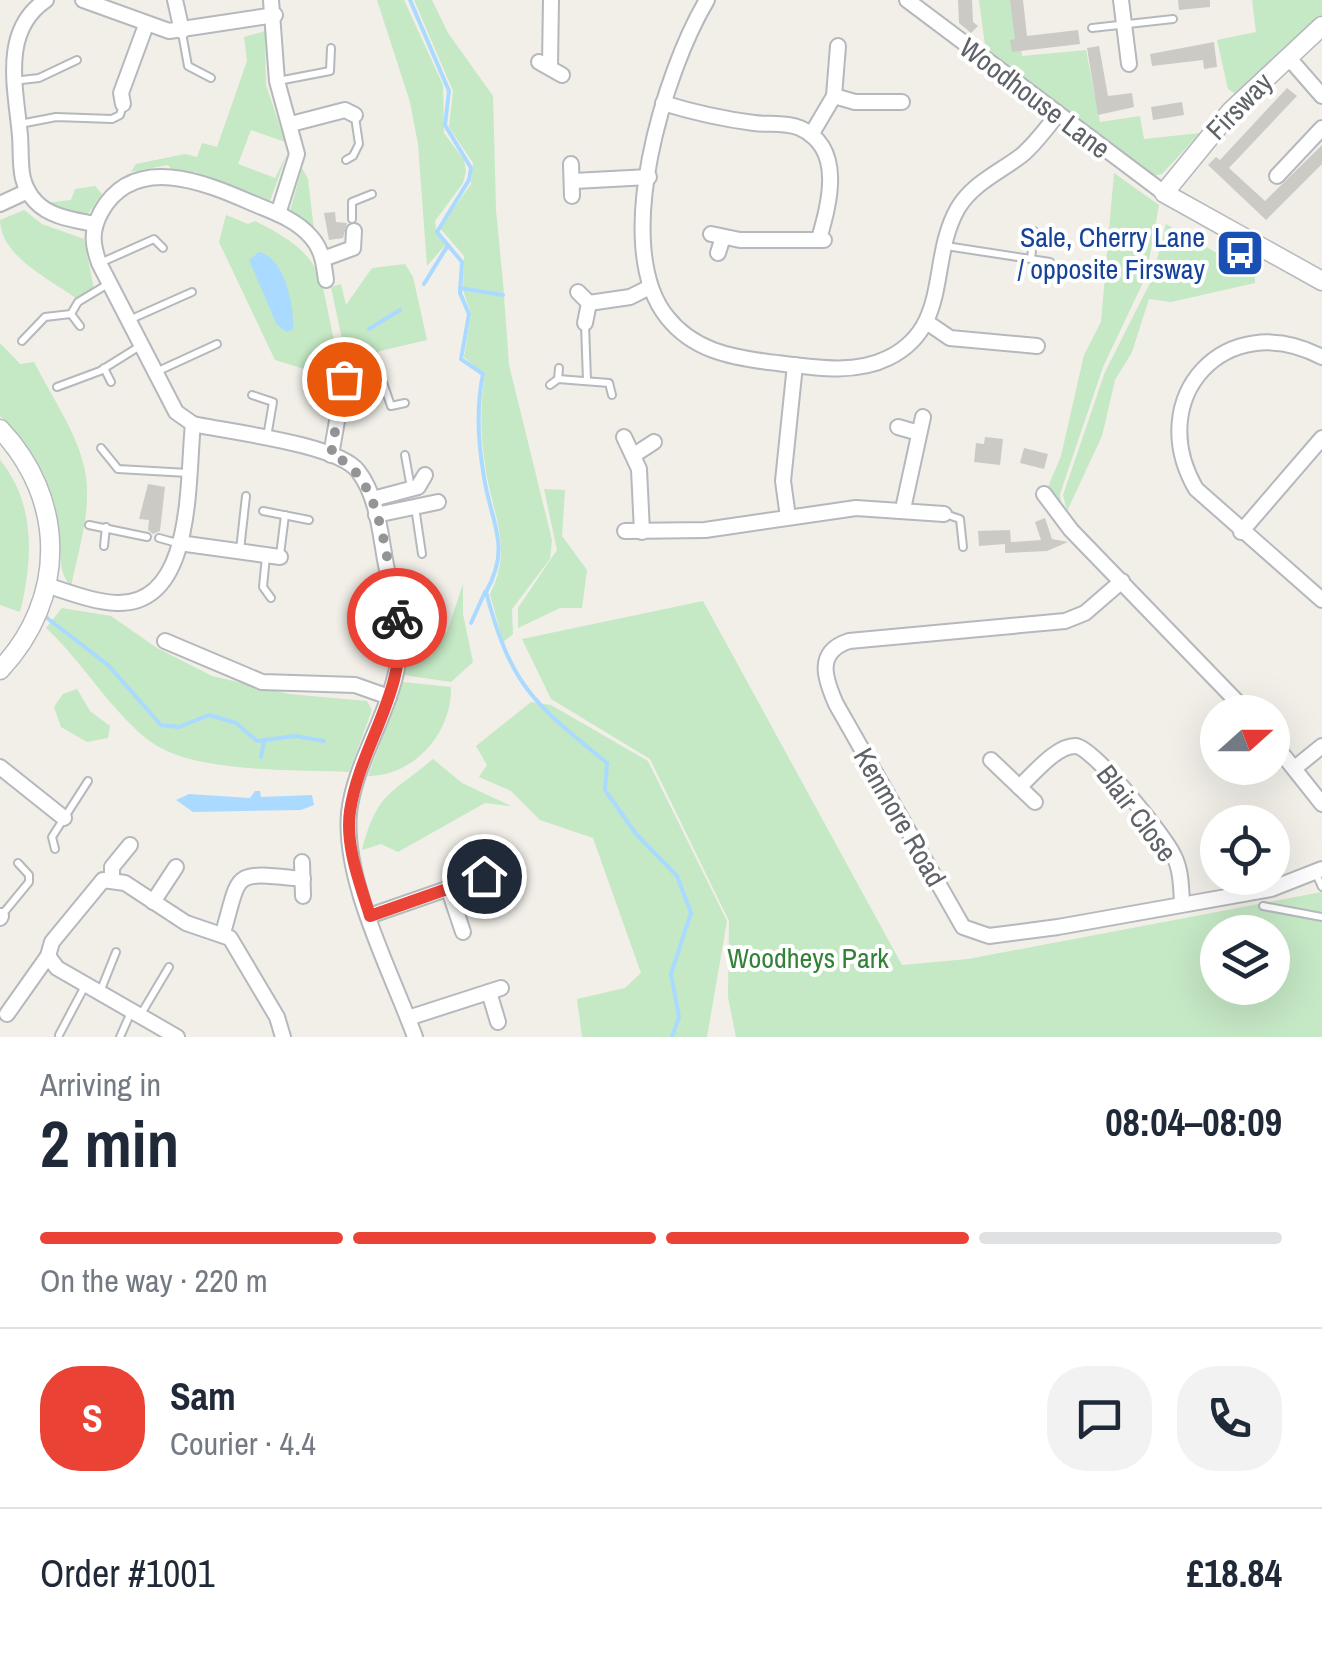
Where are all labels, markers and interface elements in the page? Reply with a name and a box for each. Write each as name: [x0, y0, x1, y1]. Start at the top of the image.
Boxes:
street label: Woodhouse Lane: [952, 29, 1118, 167]
street label: Firsway: [1197, 64, 1281, 148]
place label: Sale, Cherry Lane / opposite Firsway: [1017, 218, 1206, 288]
bus stop icon: Sale, Cherry Lane / opposite Firsway: [1214, 227, 1266, 279]
pin: [302, 337, 387, 422]
icon: bag: [317, 352, 372, 407]
courier: [347, 568, 447, 668]
icon: bike: [370, 591, 425, 646]
north arrow: [1200, 695, 1290, 785]
map controls: [1200, 695, 1290, 1005]
street label: Kenmore Road: [845, 741, 955, 893]
street label: Blair Close: [1088, 757, 1186, 869]
button: locate: [1200, 805, 1290, 895]
pin: [442, 834, 527, 919]
icon: home: [457, 849, 512, 904]
button: layers: [1200, 915, 1290, 1005]
park label: Woodheys Park: [727, 939, 889, 977]
text: Arriving in: [40, 1063, 161, 1106]
text: 08:04–08:09: [1105, 1097, 1282, 1148]
text: 2 min: [40, 1100, 179, 1187]
text: On the way · 220 m: [40, 1259, 268, 1302]
button: chat: [1047, 1366, 1152, 1471]
button: phone: [1177, 1366, 1282, 1471]
text: Sam: [170, 1371, 236, 1422]
text: S: [82, 1393, 103, 1444]
text: Courier · 4.4: [170, 1422, 316, 1465]
text: Order #1001: [40, 1548, 215, 1599]
text: £18.84: [1187, 1548, 1282, 1599]

